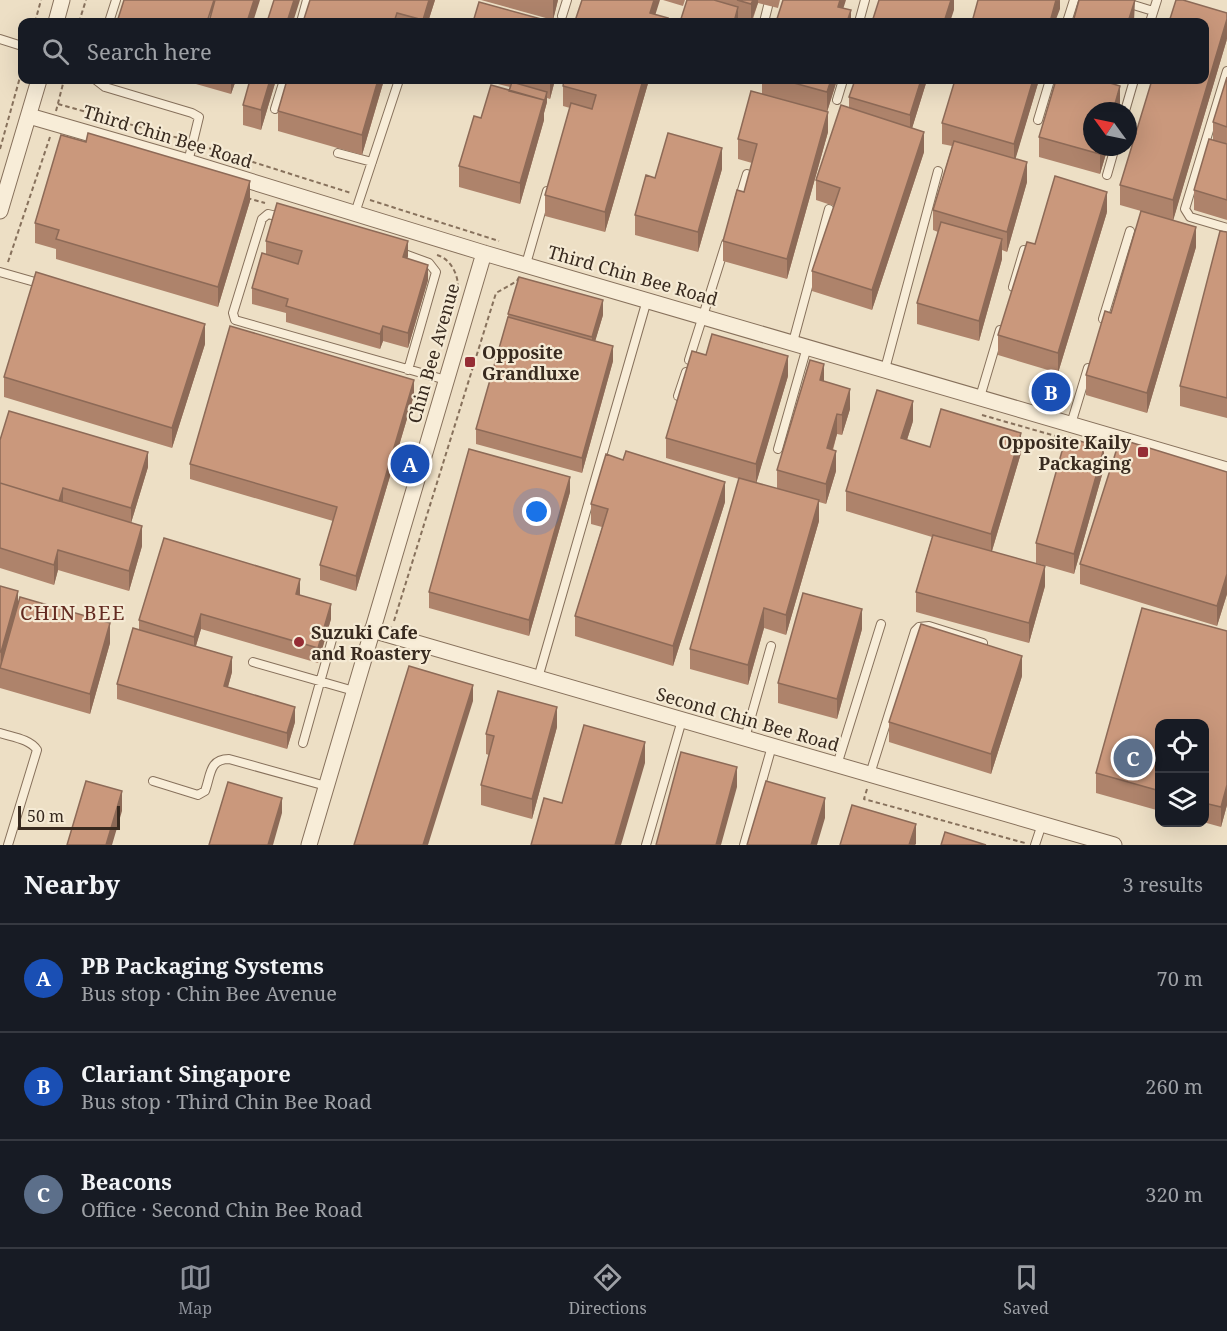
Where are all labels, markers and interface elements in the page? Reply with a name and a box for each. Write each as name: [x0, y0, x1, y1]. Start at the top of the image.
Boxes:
search box: [18, 18, 1209, 84]
icon: search: [39, 35, 72, 68]
text: Search here: [87, 36, 212, 66]
street label: Third Chin Bee Road: [80, 99, 256, 173]
north arrow: [1083, 102, 1137, 156]
street label: Third Chin Bee Road: [545, 239, 721, 311]
street label: Chin Bee Avenue: [402, 280, 464, 426]
place label: Opposite Grandluxe: [482, 340, 580, 385]
marker: Opposite Grandluxe: [463, 355, 477, 369]
pin: B: [1032, 370, 1070, 414]
place label: Opposite Kaily Packaging: [998, 430, 1132, 475]
pin: A: [390, 442, 430, 486]
marker: Opposite Kaily Packaging: [1136, 445, 1150, 459]
your location: [522, 497, 551, 526]
district label: CHIN BEE: [20, 599, 126, 626]
place label: Suzuki Cafe and Roastery: [311, 620, 431, 665]
marker: Suzuki Cafe and Roastery: [292, 635, 306, 649]
street label: Second Chin Bee Road: [654, 681, 842, 757]
map controls: [1155, 719, 1209, 827]
button: locate: [1155, 719, 1209, 773]
pin: C: [1114, 736, 1152, 780]
button: layers: [1155, 773, 1209, 827]
scale bar: [18, 803, 120, 830]
text: 50 m: [27, 805, 64, 827]
text: Nearby: [24, 866, 120, 902]
text: 3 results: [1123, 871, 1203, 898]
text: PB Packaging Systems: [81, 950, 324, 980]
text: A: [36, 965, 51, 992]
text: 70 m: [1157, 965, 1203, 992]
text: Bus stop · Chin Bee Avenue: [81, 980, 337, 1007]
text: Clariant Singapore: [81, 1058, 291, 1088]
text: B: [37, 1073, 50, 1100]
text: 260 m: [1145, 1073, 1203, 1100]
text: Bus stop · Third Chin Bee Road: [81, 1088, 372, 1115]
text: Beacons: [81, 1166, 172, 1196]
text: C: [37, 1181, 50, 1208]
text: 320 m: [1145, 1181, 1203, 1208]
text: Office · Second Chin Bee Road: [81, 1196, 363, 1223]
tab: Map: [178, 1261, 212, 1319]
tab: Directions: [569, 1261, 647, 1319]
tab: Saved: [1003, 1261, 1049, 1319]

